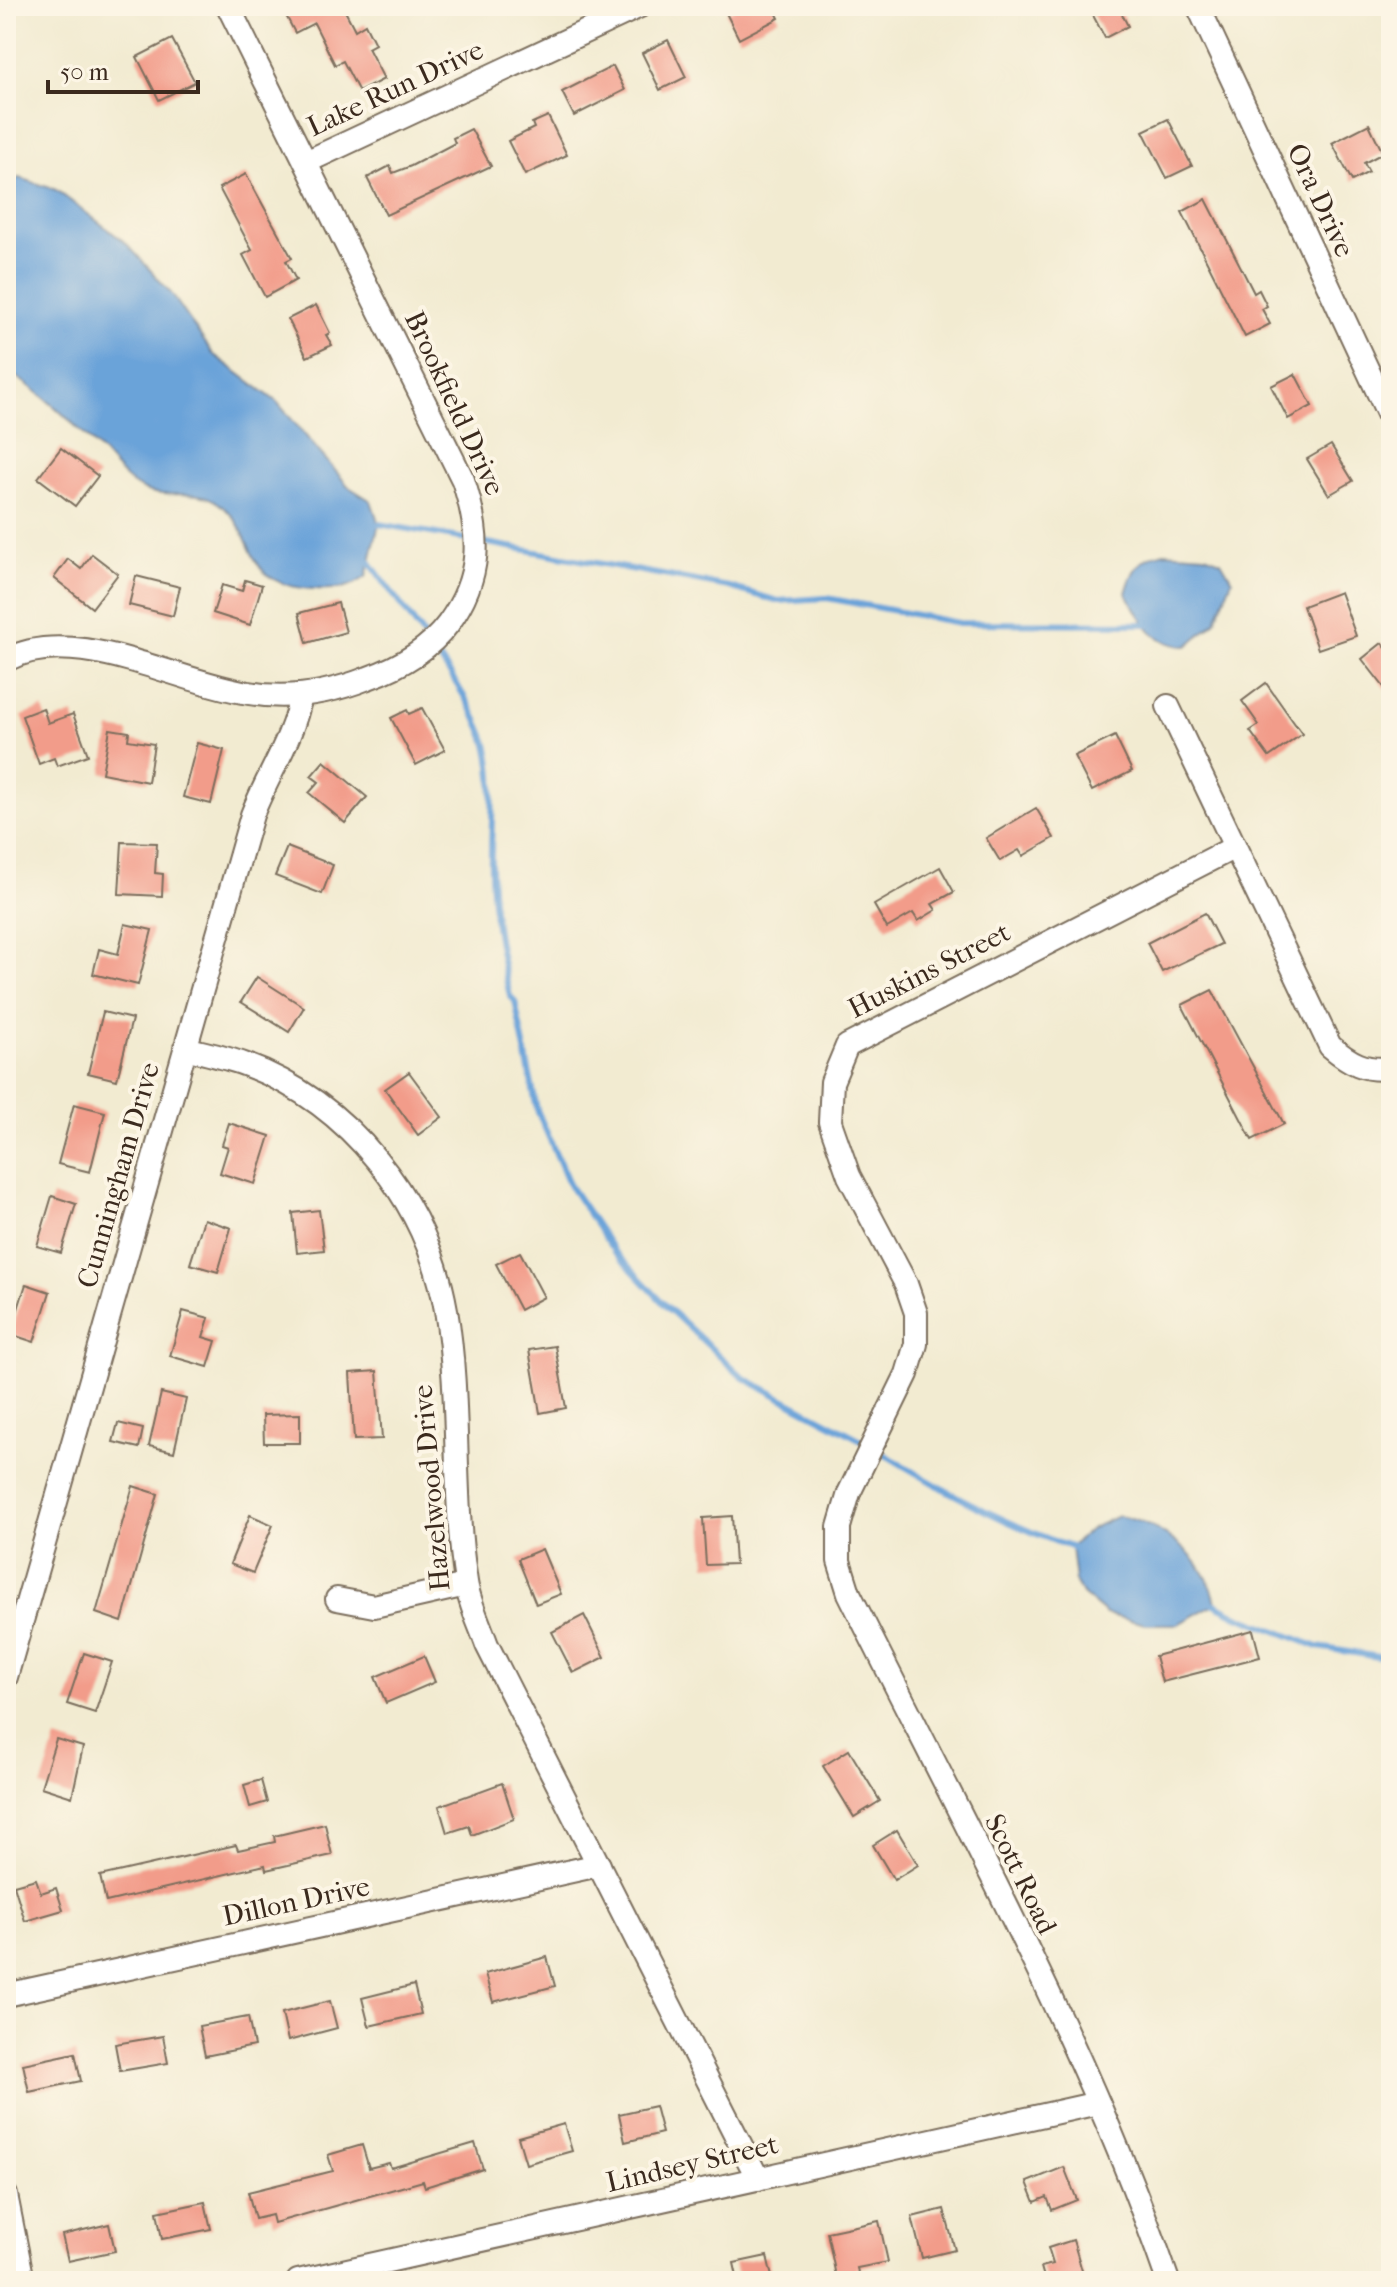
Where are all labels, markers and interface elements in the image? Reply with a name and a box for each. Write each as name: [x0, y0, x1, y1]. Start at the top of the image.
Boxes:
street label: Lake Run Drive: [302, 33, 488, 143]
scale bar: [48, 44, 198, 94]
text: 50 m: [60, 58, 109, 86]
street label: Ora Drive: [1280, 138, 1362, 262]
street label: Brookfield Drive: [398, 306, 512, 500]
street label: Huskins Street: [843, 915, 1015, 1025]
street label: Cunningham Drive: [70, 1058, 166, 1292]
street label: Hazelwood Drive: [406, 1383, 456, 1593]
street label: Scott Road: [978, 1809, 1064, 1940]
street label: Dillon Drive: [219, 1869, 373, 1933]
street label: Lindsey Street: [603, 2127, 781, 2199]

